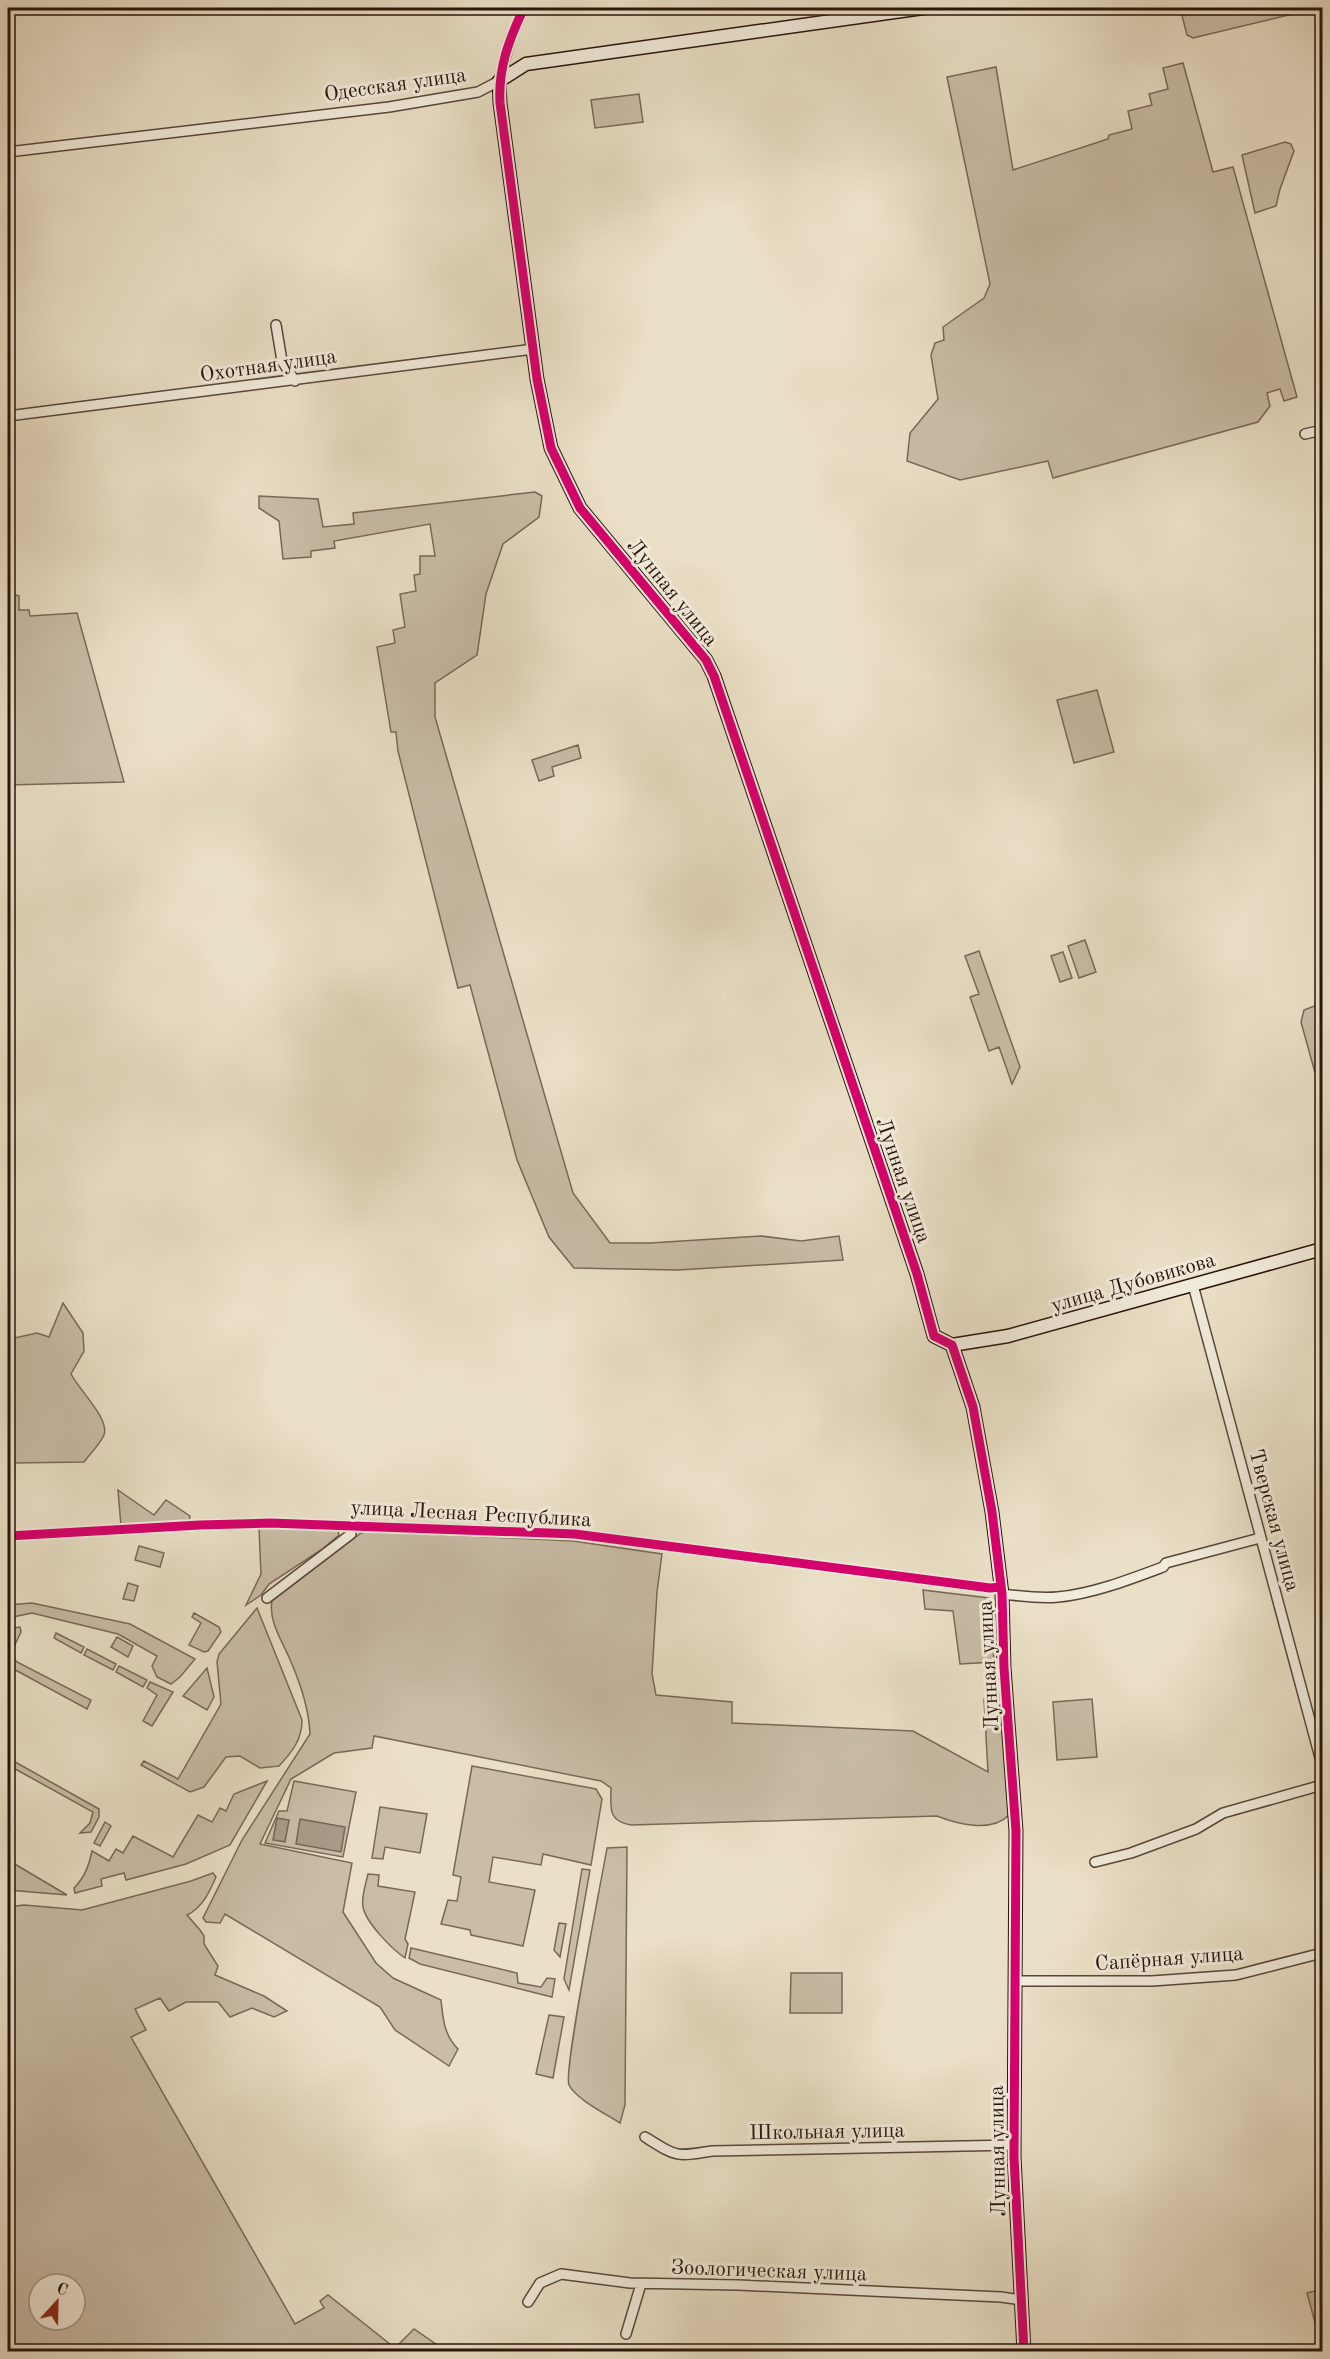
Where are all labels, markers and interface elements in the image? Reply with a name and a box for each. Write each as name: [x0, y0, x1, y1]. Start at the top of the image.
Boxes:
street label: Одесская улица: [323, 65, 468, 106]
street label: Охотная улица: [198, 346, 338, 386]
street label: Лунная улица: [622, 535, 721, 651]
street label: Лунная улица: [871, 1115, 934, 1246]
street label: улица Дубовикова: [1049, 1250, 1218, 1317]
street label: Тверская улица: [1244, 1447, 1303, 1594]
street label: улица Лесная Республика: [350, 1498, 592, 1531]
street label: Лунная улица: [976, 1600, 1003, 1732]
street label: Сапёрная улица: [1094, 1944, 1244, 1975]
street label: Лунная улица: [987, 2085, 1010, 2217]
street label: Школьная улица: [749, 2121, 905, 2144]
street label: Зоологическая улица: [671, 2258, 867, 2285]
north arrow: [27, 2272, 87, 2332]
text: С: [54, 2281, 70, 2299]

